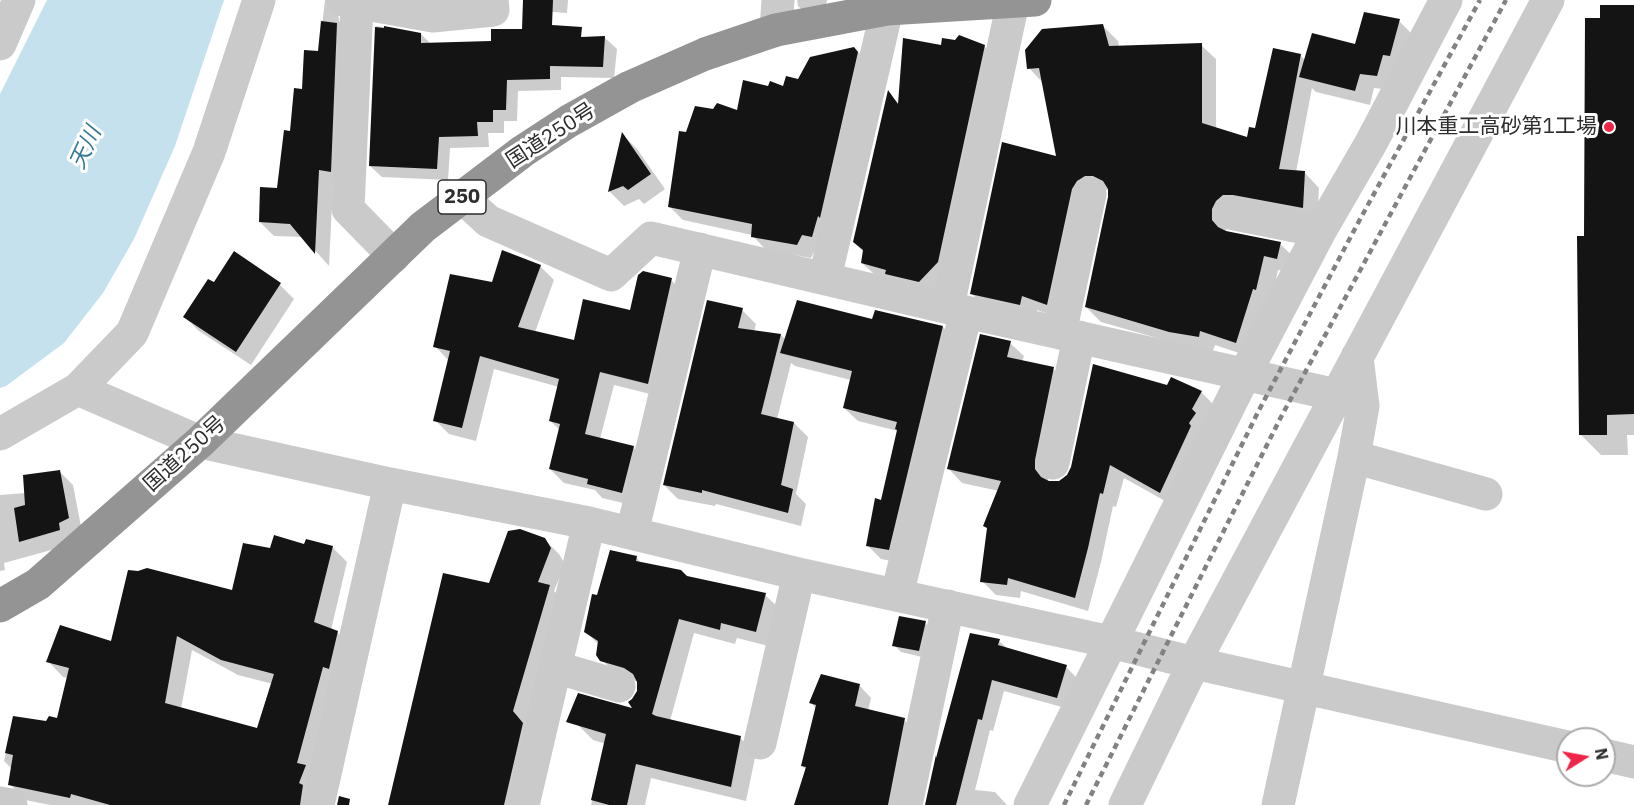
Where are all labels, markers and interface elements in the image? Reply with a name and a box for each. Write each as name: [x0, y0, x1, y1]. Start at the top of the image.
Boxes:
street label: 国道250号: [502, 98, 600, 174]
place label: 川本重工高砂第1工場: [1395, 114, 1597, 140]
marker: 川本重工高砂第1工場: [1602, 120, 1616, 134]
water label: 天川: [65, 122, 107, 174]
road number: 250: [438, 180, 486, 214]
street label: 国道250号: [139, 411, 231, 497]
north arrow: [1556, 727, 1616, 787]
text: N: [1591, 746, 1613, 762]

